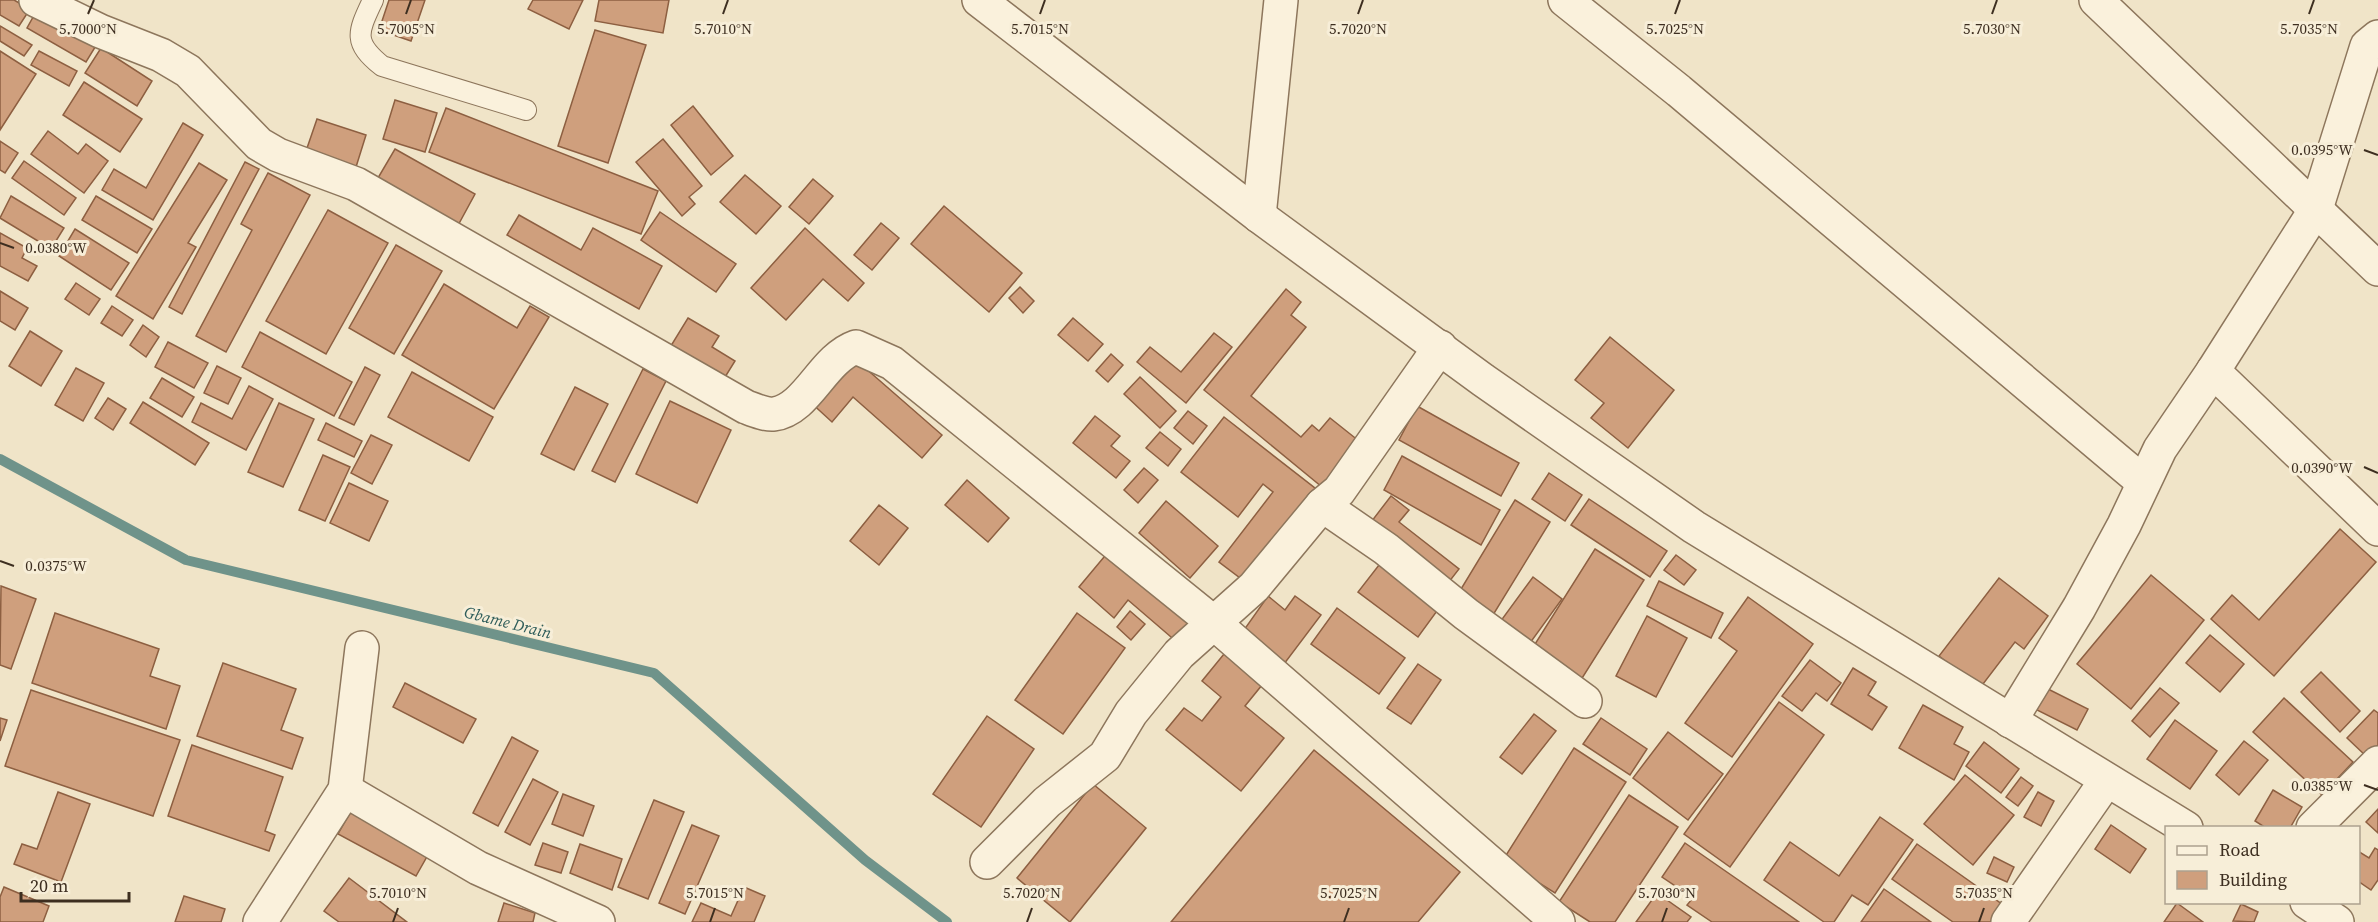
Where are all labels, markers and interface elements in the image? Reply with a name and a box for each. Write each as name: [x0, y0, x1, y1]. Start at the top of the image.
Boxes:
text: 5.7000°N: [59, 18, 117, 39]
text: 5.7005°N: [377, 18, 435, 39]
text: 5.7010°N: [694, 18, 752, 39]
text: 5.7015°N: [1011, 18, 1069, 39]
text: 5.7020°N: [1329, 18, 1387, 39]
text: 5.7025°N: [1646, 18, 1704, 39]
text: 5.7030°N: [1963, 18, 2021, 39]
text: 5.7035°N: [2280, 18, 2338, 39]
text: 0.0395°W: [2291, 139, 2353, 160]
text: 0.0380°W: [25, 237, 87, 258]
text: 0.0390°W: [2291, 457, 2353, 478]
text: 0.0375°W: [25, 555, 87, 576]
water label: Gbame Drain: [462, 601, 554, 643]
text: 0.0385°W: [2291, 775, 2353, 796]
legend: [2165, 826, 2360, 904]
text: Road: [2219, 837, 2260, 862]
scale bar: [21, 865, 129, 903]
text: Building: [2219, 867, 2287, 892]
text: 20 m: [30, 873, 68, 898]
text: 5.7010°N: [369, 882, 427, 903]
text: 5.7015°N: [686, 882, 744, 903]
text: 5.7020°N: [1003, 882, 1061, 903]
text: 5.7025°N: [1320, 882, 1378, 903]
text: 5.7030°N: [1638, 882, 1696, 903]
text: 5.7035°N: [1955, 882, 2013, 903]

